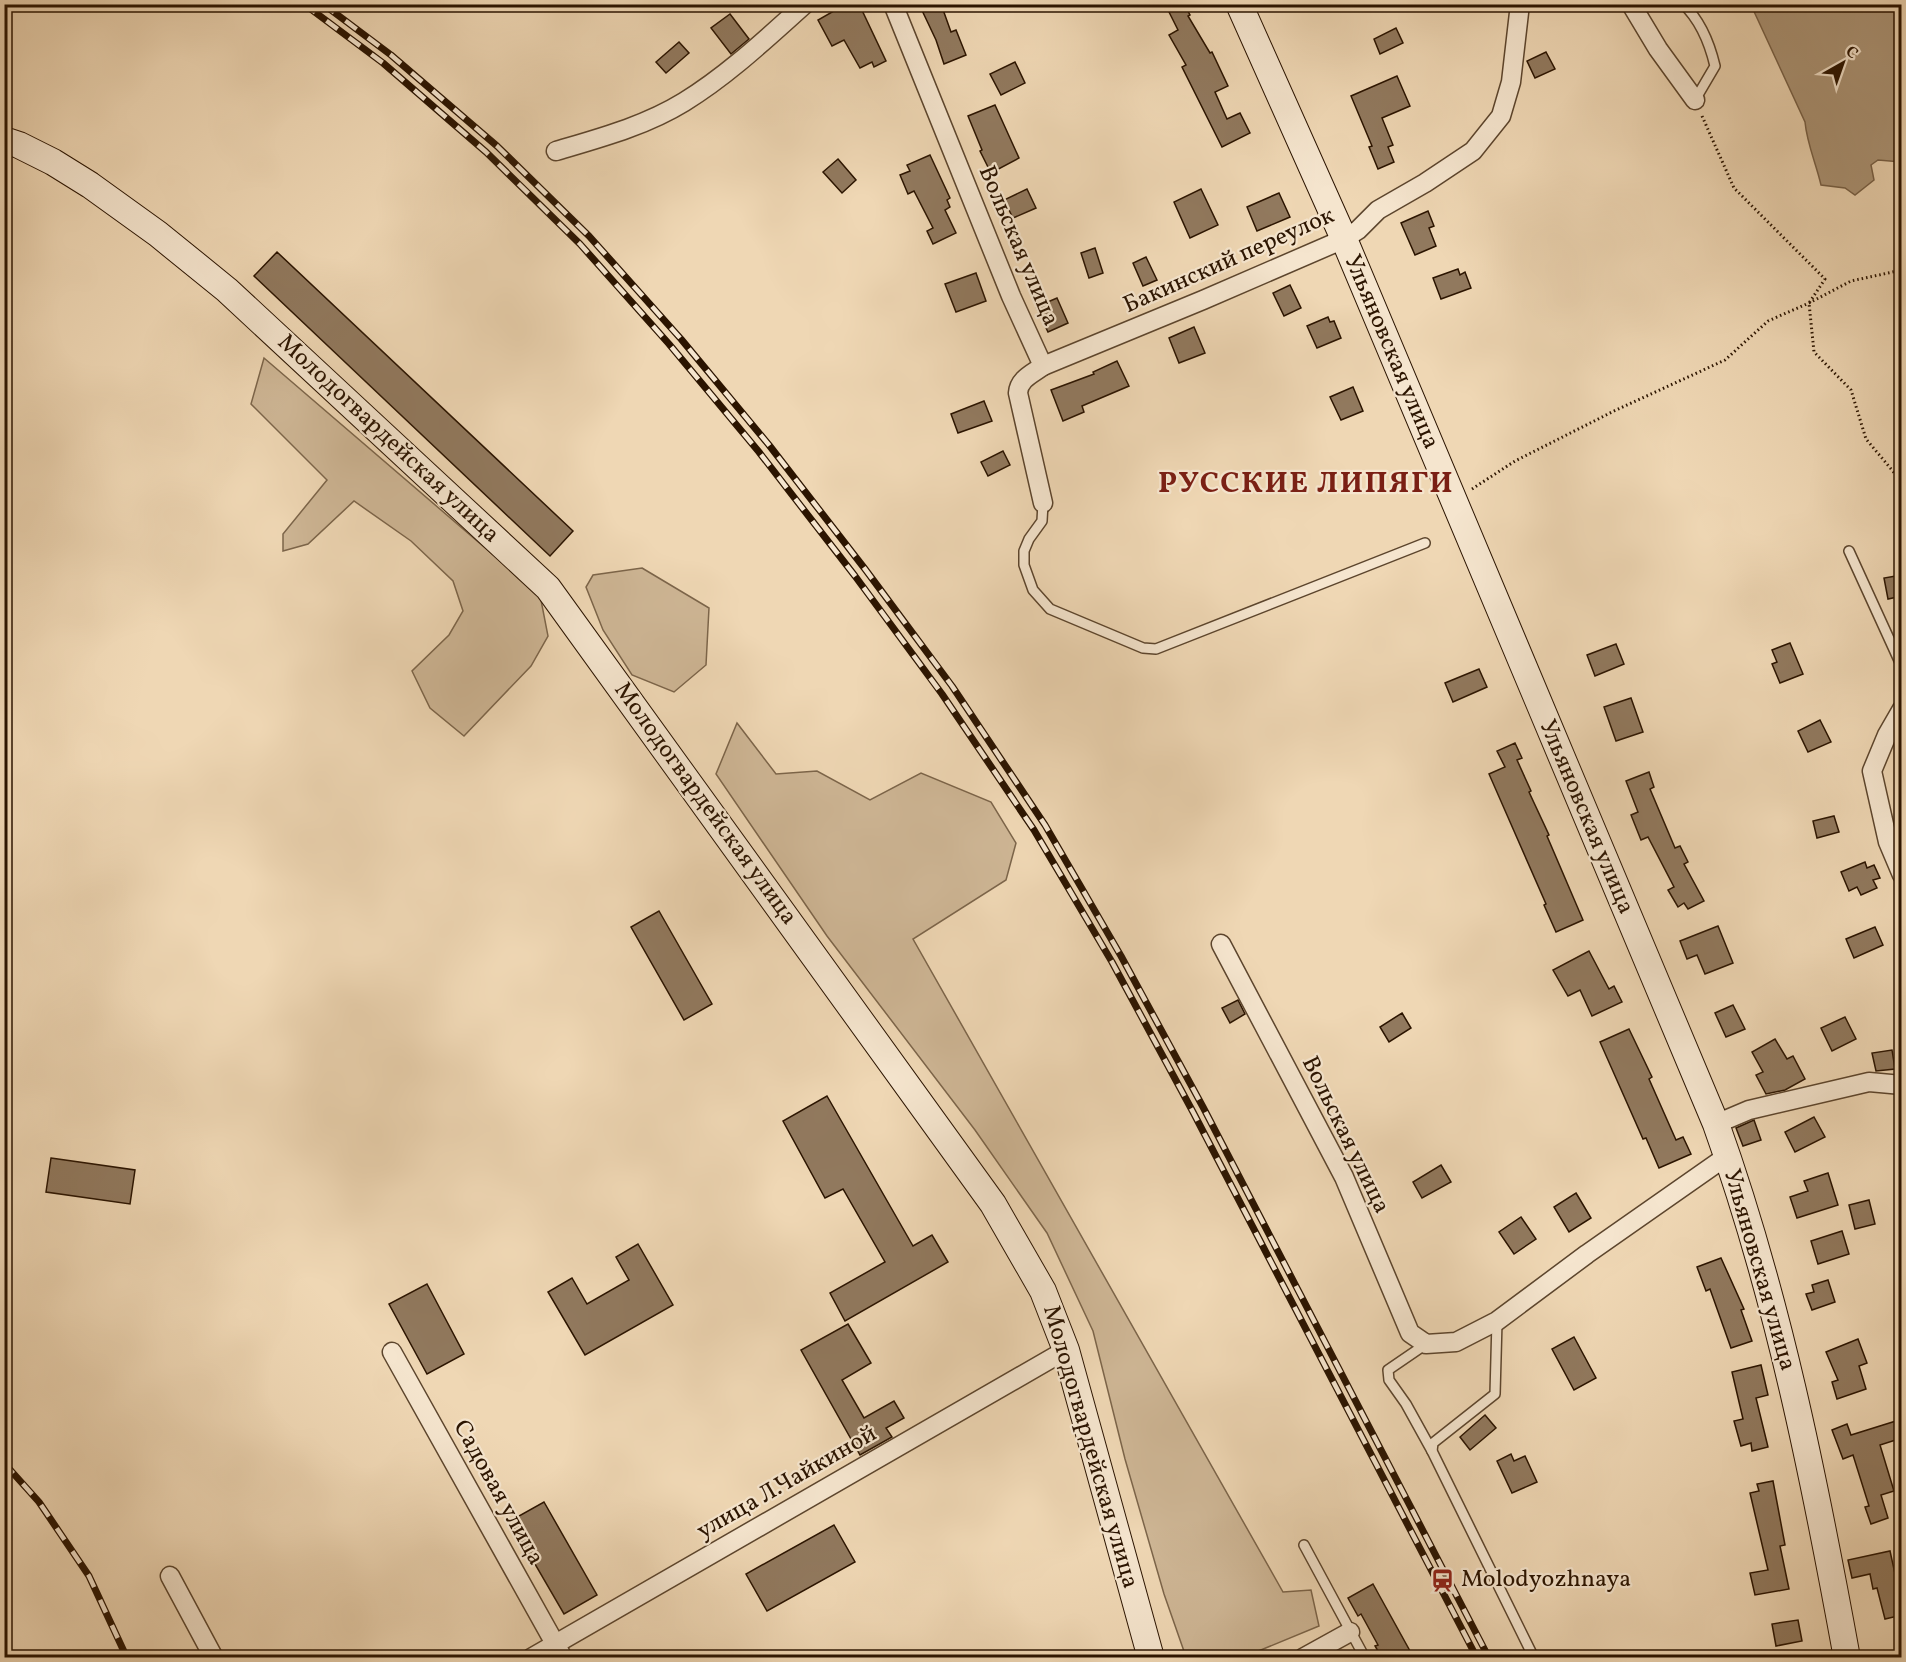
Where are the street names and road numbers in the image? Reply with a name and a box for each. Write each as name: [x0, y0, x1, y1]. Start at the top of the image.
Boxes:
street label: Вольская улица: [969, 160, 1067, 332]
street label: Бакинский переулок: [1118, 199, 1340, 323]
street label: Ульяновская улица: [1335, 249, 1447, 455]
street label: Молодогвардейская улица: [269, 327, 507, 551]
street label: Молодогвардейская улица: [605, 676, 805, 932]
street label: Ульяновская улица: [1530, 714, 1642, 920]
street label: Вольская улица: [1292, 1051, 1398, 1219]
street label: Ульяновская улица: [1714, 1165, 1804, 1375]
street label: Молодогвардейская улица: [1033, 1302, 1147, 1592]
street label: Садовая улица: [444, 1414, 552, 1572]
street label: улица Л.Чайкиной: [691, 1418, 883, 1548]

